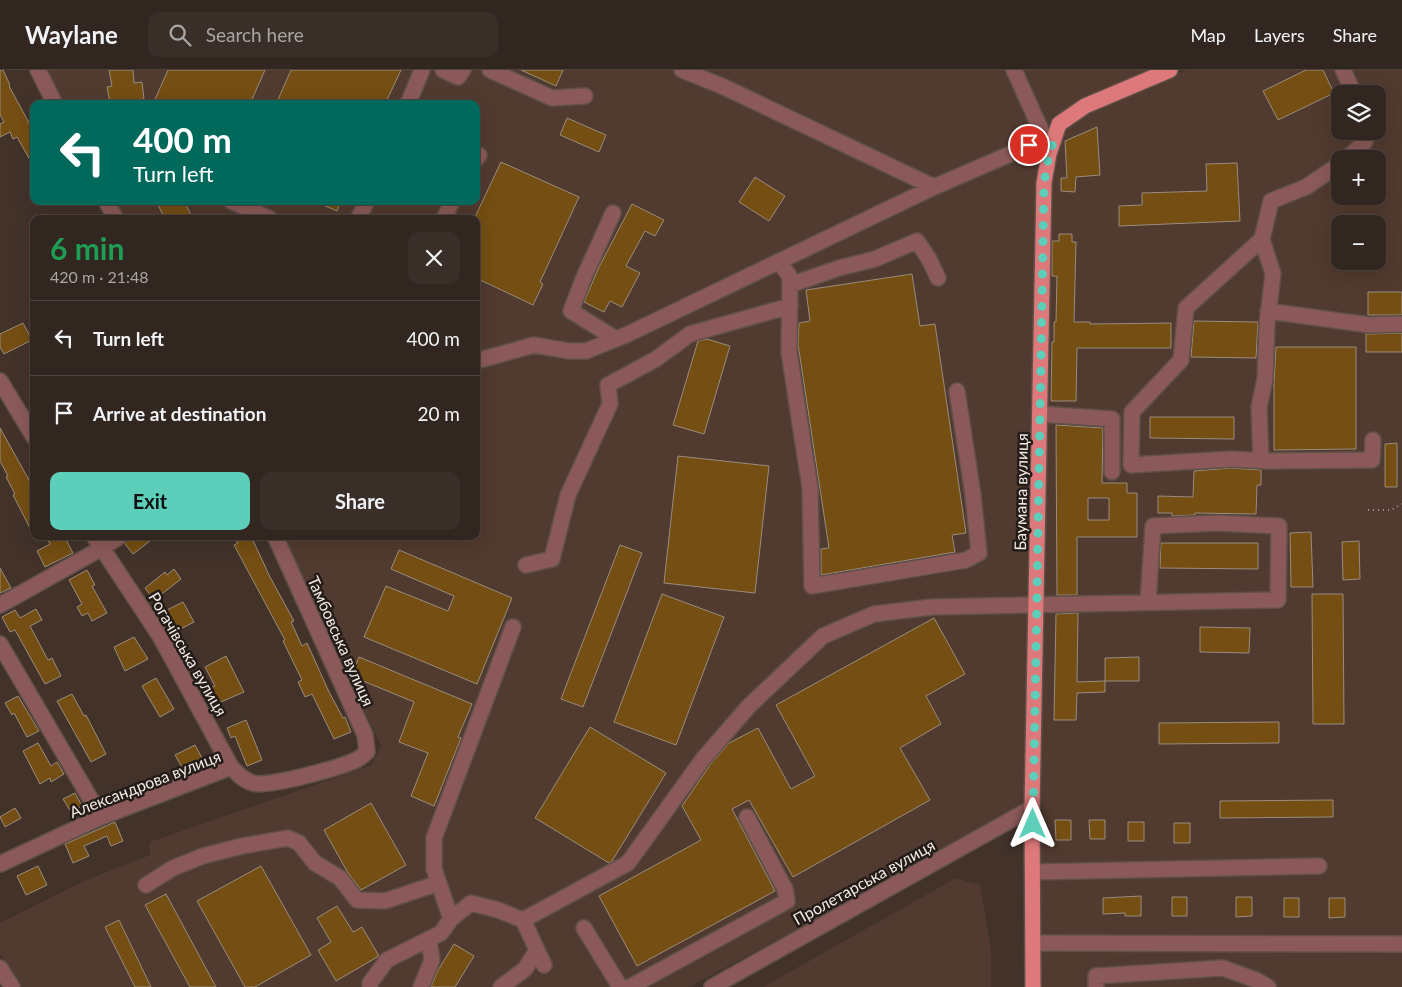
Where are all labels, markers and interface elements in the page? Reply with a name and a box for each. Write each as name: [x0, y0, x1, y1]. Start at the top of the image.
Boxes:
search box: [148, 12, 498, 57]
text: Waylane: [25, 20, 118, 49]
icon: search: [166, 21, 194, 49]
text: Search here: [206, 23, 304, 46]
text: Map: [1190, 24, 1226, 46]
text: Layers: [1254, 24, 1305, 46]
text: Share: [1333, 24, 1377, 46]
map controls: [1331, 85, 1386, 270]
button: layers: [1331, 85, 1386, 140]
text: 400 m: [133, 118, 232, 160]
icon: left: [50, 120, 115, 185]
pin: [1008, 124, 1050, 166]
icon: arrive: [1015, 131, 1043, 159]
button: +: [1331, 150, 1386, 205]
text: Turn left: [133, 160, 214, 187]
button: −: [1331, 215, 1386, 270]
text: 6 min: [50, 230, 124, 266]
button: close: [408, 232, 460, 284]
text: 420 m · 21:48: [50, 267, 149, 286]
icon: left: [50, 324, 78, 352]
text: Turn left: [93, 327, 164, 350]
text: 400 m: [406, 327, 460, 350]
icon: arrive: [50, 399, 78, 427]
text: Arrive at destination: [93, 402, 266, 425]
text: 20 m: [417, 402, 460, 425]
street label: Баумана вулиця: [1010, 433, 1031, 551]
button: Exit: [50, 472, 250, 530]
button: Share: [260, 472, 460, 530]
street label: Тамбовська вулиця: [304, 573, 379, 709]
street label: Рогачівська вулиця: [145, 588, 232, 719]
street label: Александрова вулиця: [66, 746, 223, 821]
position arrow: [1006, 797, 1058, 849]
street label: Пролетарська вулиця: [790, 835, 938, 928]

